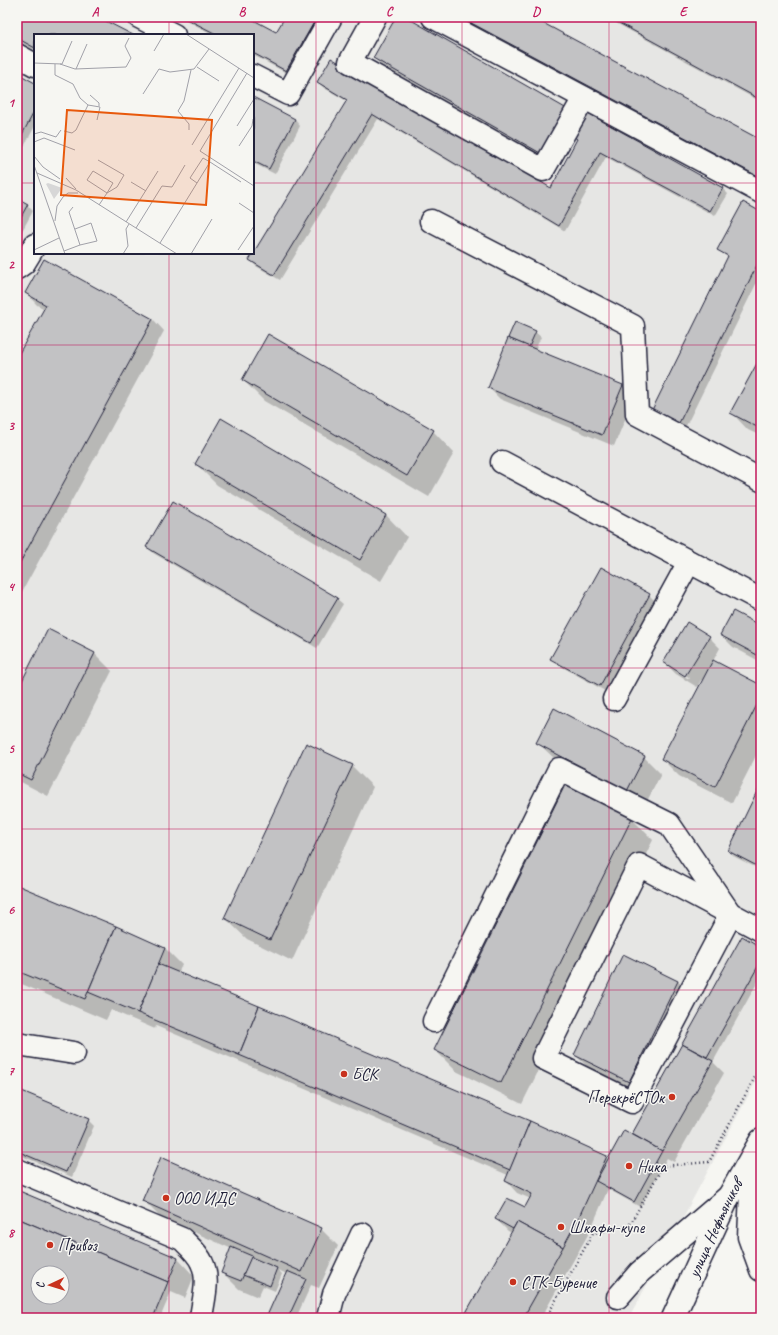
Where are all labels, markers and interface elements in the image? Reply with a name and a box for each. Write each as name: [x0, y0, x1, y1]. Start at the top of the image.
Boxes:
text: A: [92, 4, 100, 20]
text: B: [239, 4, 247, 20]
text: C: [386, 4, 394, 20]
text: D: [532, 4, 541, 20]
text: E: [680, 4, 689, 20]
inset map: [34, 34, 254, 254]
text: 1: [8, 95, 16, 111]
text: 2: [8, 257, 15, 273]
text: 3: [8, 418, 15, 434]
text: 4: [8, 579, 16, 595]
text: 5: [8, 741, 15, 757]
text: 6: [8, 902, 15, 918]
text: 7: [8, 1063, 15, 1079]
place label: БСК: [352, 1064, 380, 1085]
marker: БСК: [339, 1069, 349, 1079]
place label: ПерекрёСТОк: [587, 1087, 666, 1108]
marker: ПерекрёСТОк: [667, 1092, 677, 1102]
place label: Ника: [637, 1156, 667, 1177]
marker: Ника: [624, 1161, 634, 1171]
street label: улица Нефтяников: [683, 1172, 749, 1282]
place label: ООО ИДС: [174, 1188, 237, 1209]
marker: ООО ИДС: [161, 1193, 171, 1203]
place label: Шкафы-купе: [569, 1217, 646, 1238]
marker: Шкафы-купе: [556, 1222, 566, 1232]
text: 8: [8, 1225, 16, 1241]
place label: Привоз: [58, 1235, 98, 1256]
marker: Привоз: [45, 1240, 55, 1250]
north arrow: [30, 1265, 70, 1305]
place label: СГК-Бурение: [521, 1272, 598, 1293]
marker: СГК-Бурение: [508, 1277, 518, 1287]
text: С: [33, 1281, 47, 1289]

